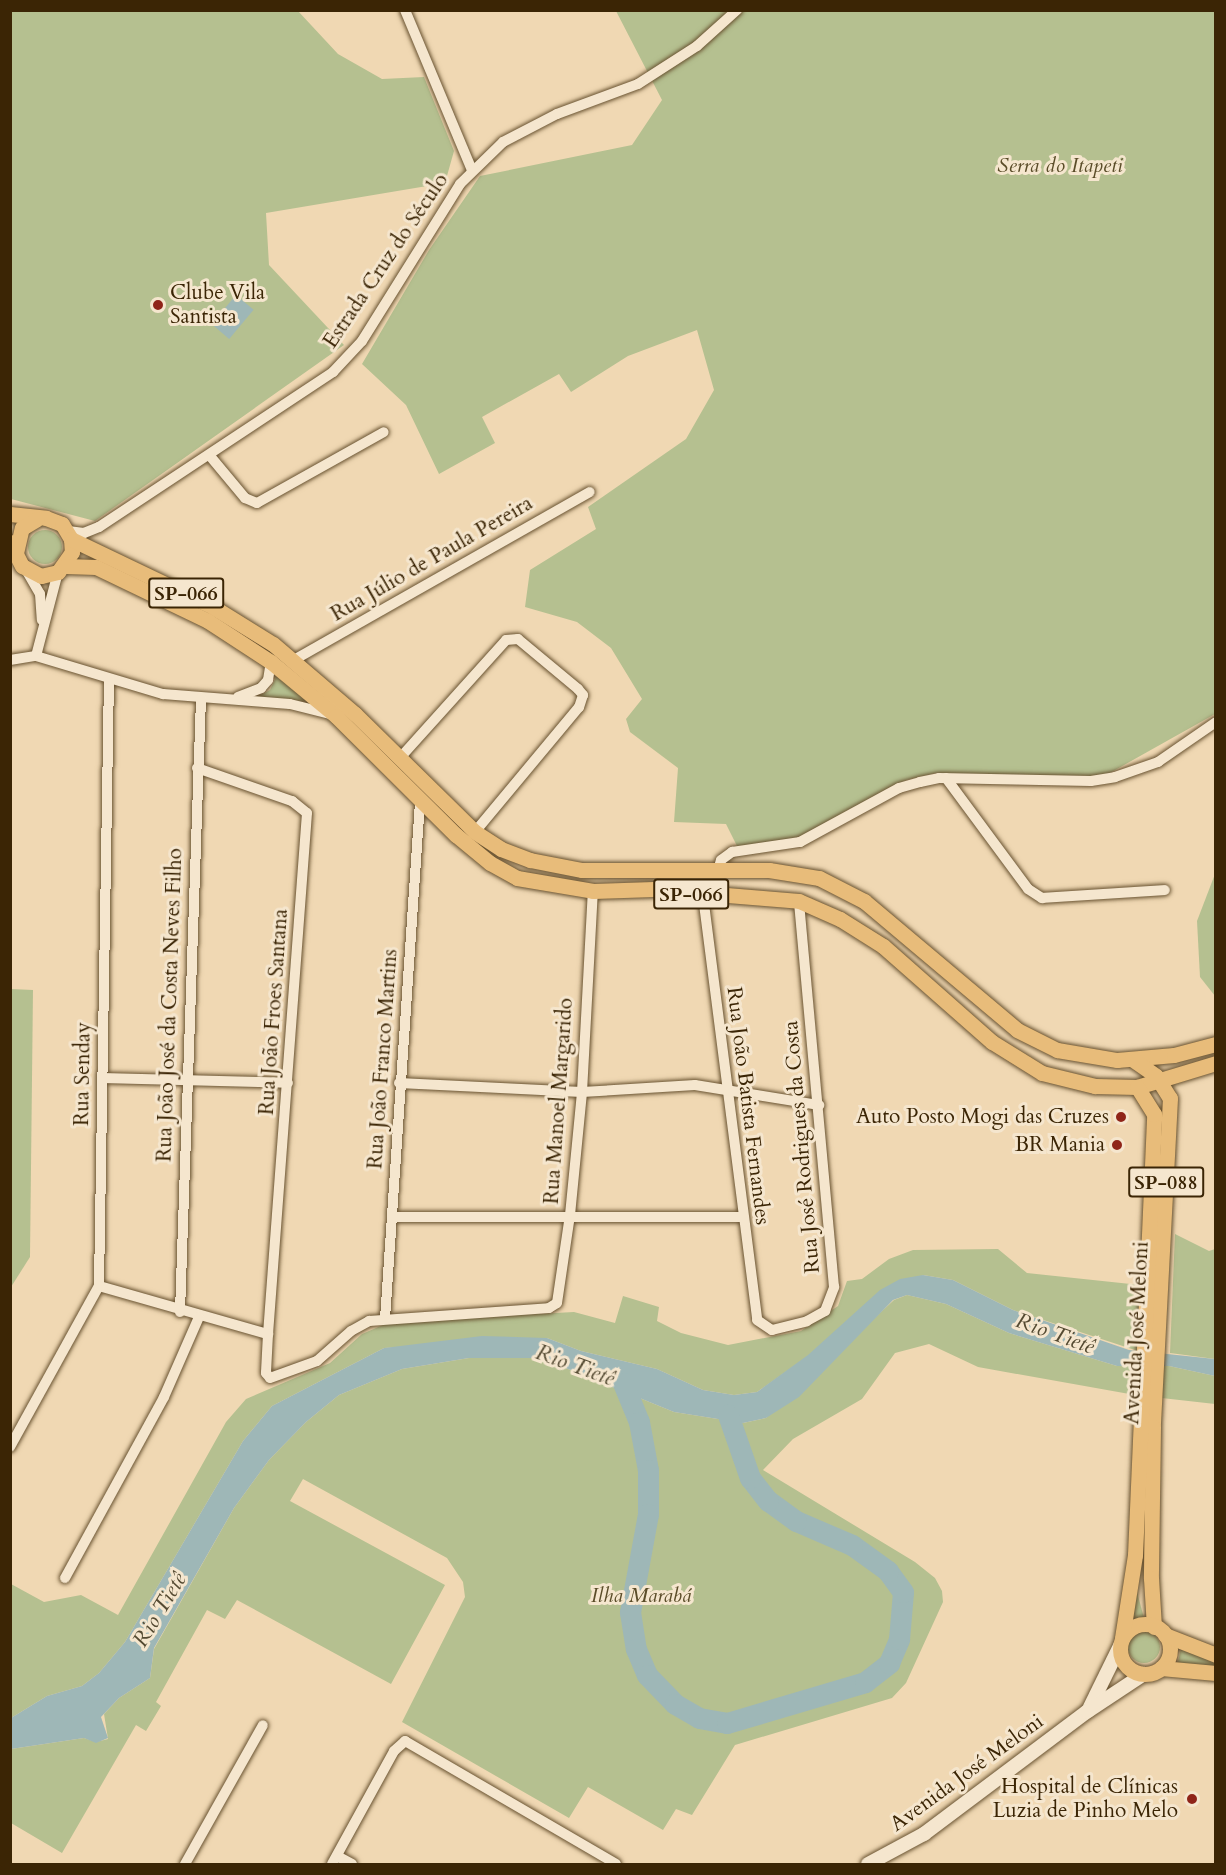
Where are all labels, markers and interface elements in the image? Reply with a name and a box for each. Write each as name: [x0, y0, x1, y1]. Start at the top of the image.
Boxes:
park label: Serra do Itapeti: [997, 153, 1123, 179]
street label: Estrada Cruz do Século: [318, 169, 454, 353]
place label: Clube Vila Santista: [170, 280, 265, 330]
marker: Clube Vila Santista: [151, 298, 165, 312]
street label: Rua Júlio de Paula Pereira: [327, 491, 537, 627]
road number: SP-066: [147, 576, 225, 610]
street label: Rua João José da Costa Neves Filho: [152, 848, 188, 1162]
road number: SP-066: [652, 877, 730, 911]
street label: Rua João Froes Santana: [254, 908, 294, 1116]
street label: Rua João Franco Martins: [363, 948, 403, 1170]
street label: Rua João Batista Fernandes: [721, 986, 775, 1226]
street label: Rua Manoel Margarido: [539, 997, 579, 1205]
street label: Rua José Rodrigues da Costa: [778, 1020, 826, 1274]
street label: Rua Senday: [69, 1022, 97, 1126]
place label: Auto Posto Mogi das Cruzes: [856, 1104, 1109, 1130]
marker: Auto Posto Mogi das Cruzes: [1114, 1110, 1128, 1124]
place label: BR Mania: [1015, 1132, 1105, 1158]
marker: BR Mania: [1110, 1138, 1124, 1152]
road number: SP-088: [1127, 1165, 1205, 1199]
street label: Avenida José Meloni: [1120, 1241, 1154, 1425]
water label: Rio Tietê: [1012, 1308, 1098, 1360]
water label: Rio Tietê: [532, 1340, 618, 1392]
water label: Rio Tietê: [128, 1568, 192, 1652]
park label: Ilha Marabá: [591, 1583, 691, 1609]
street label: Avenida José Meloni: [885, 1709, 1049, 1837]
place label: Hospital de Clínicas Luzia de Pinho Melo: [993, 1774, 1178, 1824]
marker: Hospital de Clínicas Luzia de Pinho Melo: [1183, 1790, 1201, 1808]

